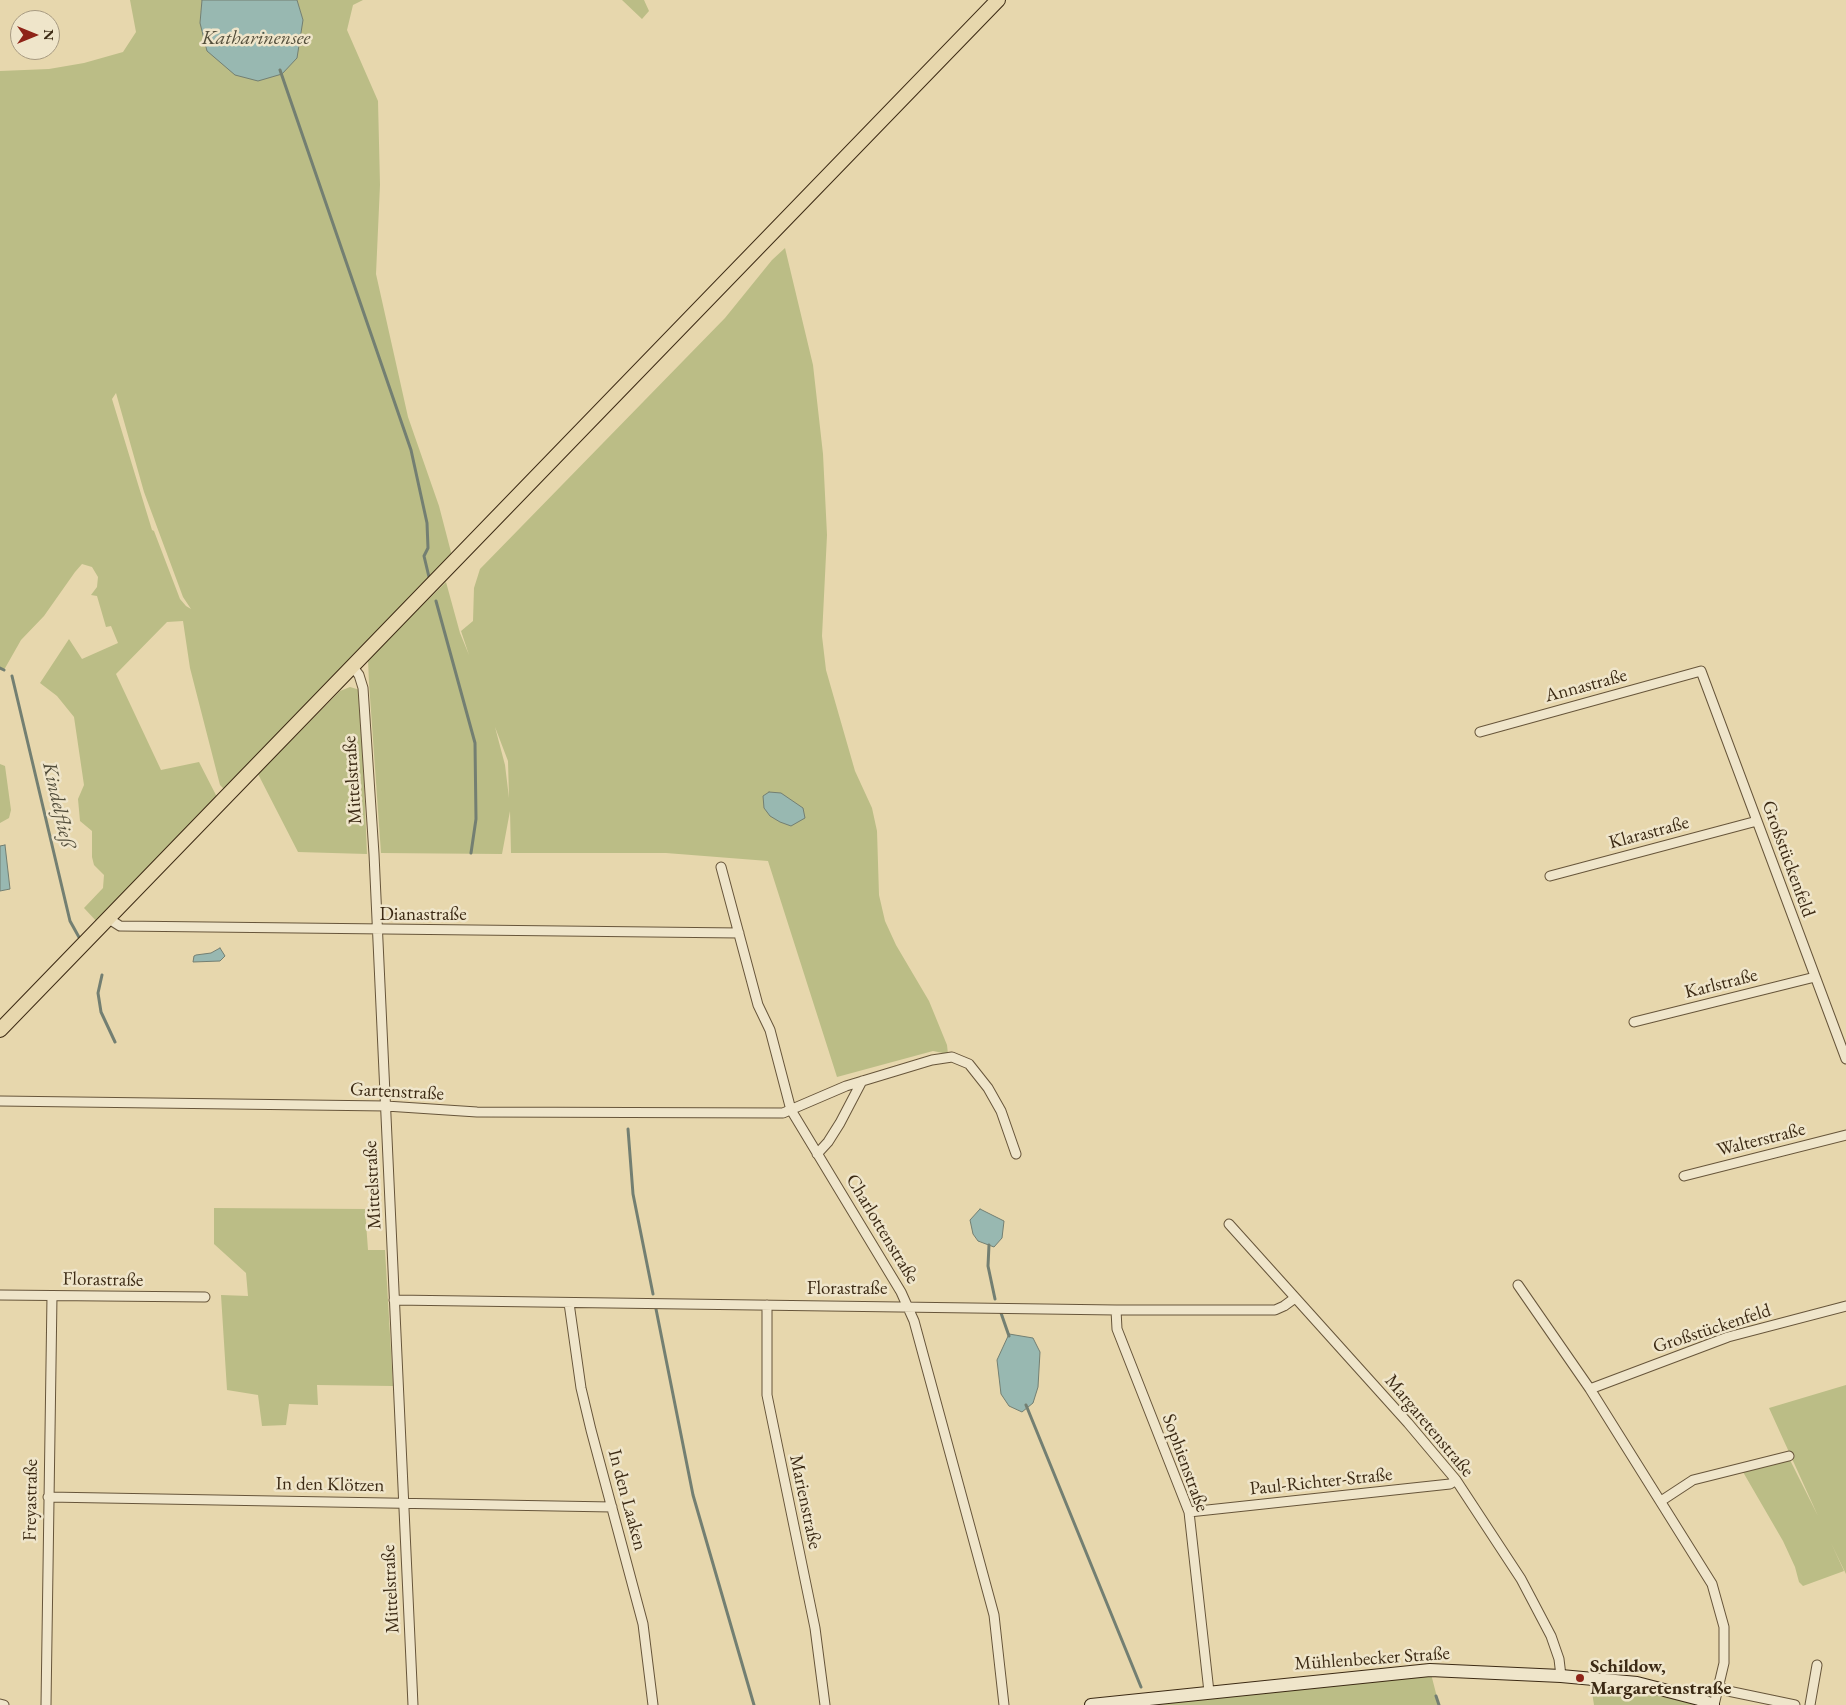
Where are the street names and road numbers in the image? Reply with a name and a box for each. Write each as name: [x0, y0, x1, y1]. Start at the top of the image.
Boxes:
street label: Annastraße: [1543, 664, 1629, 708]
street label: Mittelstraße: [339, 735, 367, 825]
street label: Großstückenfeld: [1756, 798, 1820, 920]
street label: Klarastraße: [1606, 811, 1692, 855]
street label: Dianastraße: [379, 904, 467, 926]
street label: Karlstraße: [1682, 964, 1760, 1004]
street label: Gartenstraße: [349, 1078, 445, 1106]
street label: Walterstraße: [1714, 1118, 1808, 1162]
street label: Mittelstraße: [359, 1140, 387, 1230]
street label: Charlottenstraße: [840, 1170, 924, 1288]
street label: Florastraße: [62, 1268, 144, 1292]
street label: Florastraße: [807, 1278, 887, 1300]
street label: Großstückenfeld: [1650, 1299, 1774, 1359]
street label: Margaretenstraße: [1380, 1370, 1478, 1482]
street label: Sophienstraße: [1157, 1411, 1213, 1515]
street label: In den Laaken: [603, 1447, 651, 1553]
street label: Marienstraße: [784, 1453, 826, 1551]
street label: Freyastraße: [19, 1459, 43, 1541]
street label: Paul-Richter-Straße: [1249, 1463, 1393, 1501]
street label: In den Klötzen: [275, 1473, 385, 1497]
street label: Mittelstraße: [377, 1544, 405, 1634]
street label: Mühlenbecker Straße: [1293, 1642, 1451, 1676]

